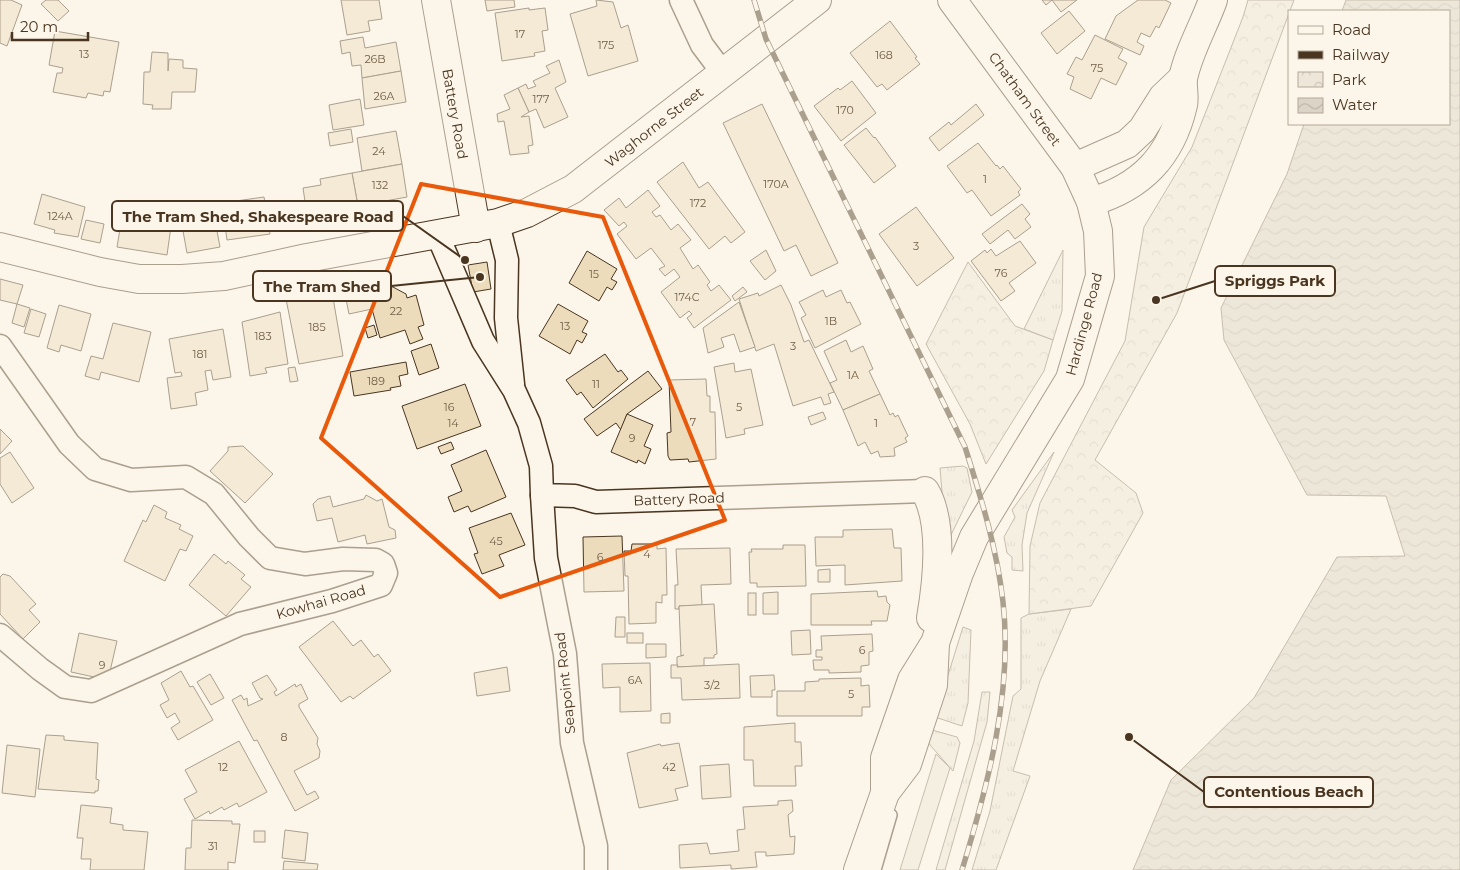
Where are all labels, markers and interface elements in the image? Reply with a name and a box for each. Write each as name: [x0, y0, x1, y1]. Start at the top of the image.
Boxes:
scale bar: [12, 10, 89, 42]
legend: [1288, 10, 1450, 125]
text: 20 m: [20, 17, 58, 36]
text: Road: [1332, 20, 1371, 39]
house number: 17: [515, 27, 525, 41]
house number: 175: [598, 38, 614, 52]
text: Railway: [1332, 45, 1390, 64]
house number: 13: [79, 47, 89, 61]
house number: 168: [875, 48, 893, 62]
street label: Chatham Street: [985, 48, 1065, 150]
house number: 26B: [364, 52, 386, 66]
house number: 75: [1091, 61, 1103, 75]
street label: Battery Road: [438, 67, 472, 161]
text: Park: [1332, 70, 1366, 89]
street label: Waghorne Street: [601, 83, 707, 171]
house number: 26A: [374, 89, 395, 103]
house number: 177: [533, 92, 549, 106]
text: Water: [1332, 95, 1378, 114]
house number: 170: [836, 103, 854, 117]
house number: 24: [372, 144, 386, 158]
house number: 1: [983, 172, 987, 186]
house number: 170A: [763, 177, 789, 191]
house number: 132: [372, 178, 388, 192]
house number: 172: [690, 196, 706, 210]
callout: The Tram Shed, Shakespeare Road: [112, 201, 403, 231]
text: The Tram Shed, Shakespeare Road: [122, 207, 394, 226]
house number: 124A: [47, 209, 73, 223]
house number: 3: [913, 239, 919, 253]
house number: 76: [995, 266, 1008, 280]
callout: Spriggs Park: [1215, 266, 1335, 296]
house number: 15: [589, 267, 599, 281]
street label: Hardinge Road: [1062, 270, 1106, 378]
callout: The Tram Shed: [253, 271, 391, 301]
text: Spriggs Park: [1225, 271, 1325, 290]
text: The Tram Shed: [263, 277, 381, 296]
house number: 174C: [675, 290, 700, 304]
house number: 22: [390, 304, 402, 318]
house number: 1B: [825, 314, 837, 328]
house number: 13: [560, 319, 570, 333]
house number: 185: [308, 320, 326, 334]
house number: 183: [254, 329, 272, 343]
house number: 3: [790, 339, 796, 353]
house number: 181: [193, 347, 207, 361]
house number: 1A: [847, 368, 859, 382]
house number: 189: [367, 374, 385, 388]
house number: 11: [592, 377, 600, 391]
house number: 16: [444, 400, 455, 414]
house number: 5: [736, 400, 742, 414]
house number: 7: [690, 415, 696, 429]
house number: 14: [447, 416, 459, 430]
house number: 1: [874, 416, 878, 430]
house number: 9: [629, 431, 636, 445]
street label: Battery Road: [633, 488, 725, 510]
house number: 45: [489, 534, 503, 548]
house number: 4: [643, 547, 651, 561]
house number: 6: [597, 550, 604, 564]
street label: Kowhai Road: [274, 581, 368, 623]
street label: Seapoint Road: [551, 631, 579, 735]
house number: 6: [859, 643, 866, 657]
house number: 9: [99, 658, 106, 672]
house number: 6A: [628, 673, 642, 687]
house number: 3/2: [704, 678, 720, 692]
house number: 5: [848, 687, 854, 701]
house number: 8: [280, 730, 288, 744]
house number: 12: [218, 760, 228, 774]
house number: 42: [662, 760, 676, 774]
callout: Contentious Beach: [1204, 777, 1373, 807]
text: Contentious Beach: [1214, 782, 1364, 801]
house number: 31: [208, 839, 218, 853]

